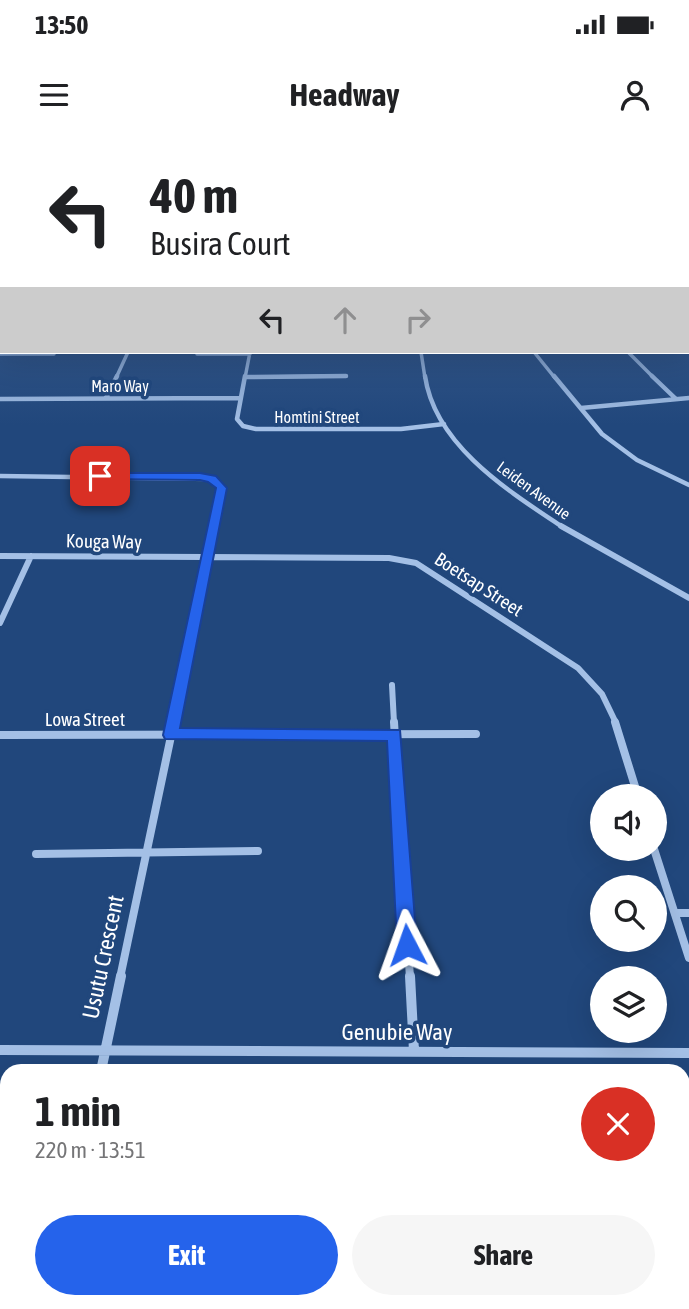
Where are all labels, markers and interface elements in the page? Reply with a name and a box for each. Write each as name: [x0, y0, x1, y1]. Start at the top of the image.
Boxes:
text: 13:50: [35, 10, 89, 40]
icon: menu: [35, 76, 73, 114]
text: Headway: [289, 76, 400, 113]
icon: person: [616, 76, 654, 114]
text: 40 m: [150, 167, 238, 223]
icon: left: [35, 168, 126, 259]
text: Busira Court: [150, 225, 291, 262]
icon: left: [253, 301, 291, 339]
icon: ahead: [326, 301, 364, 339]
icon: right: [399, 301, 437, 339]
street label: Maro Way: [91, 377, 149, 396]
street label: Homtini Street: [274, 408, 360, 426]
pin: [70, 446, 130, 506]
icon: arrive: [81, 457, 119, 495]
street label: Leiden Avenue: [494, 457, 574, 523]
street label: Kouga Way: [66, 529, 142, 553]
street label: Boetsap Street: [431, 547, 527, 621]
street label: Lowa Street: [45, 708, 125, 730]
map controls: [590, 784, 667, 1043]
button: sound: [590, 784, 667, 861]
button: search: [590, 875, 667, 952]
street label: Usutu Crescent: [77, 893, 129, 1021]
position arrow: [370, 908, 444, 982]
button: layers: [590, 966, 667, 1043]
street label: Genubie Way: [342, 1019, 452, 1045]
text: 1 min: [35, 1087, 121, 1135]
button: close: [581, 1087, 655, 1161]
text: 220 m · 13:51: [35, 1137, 146, 1163]
button: Exit: [35, 1215, 338, 1295]
button: Share: [352, 1215, 655, 1295]

